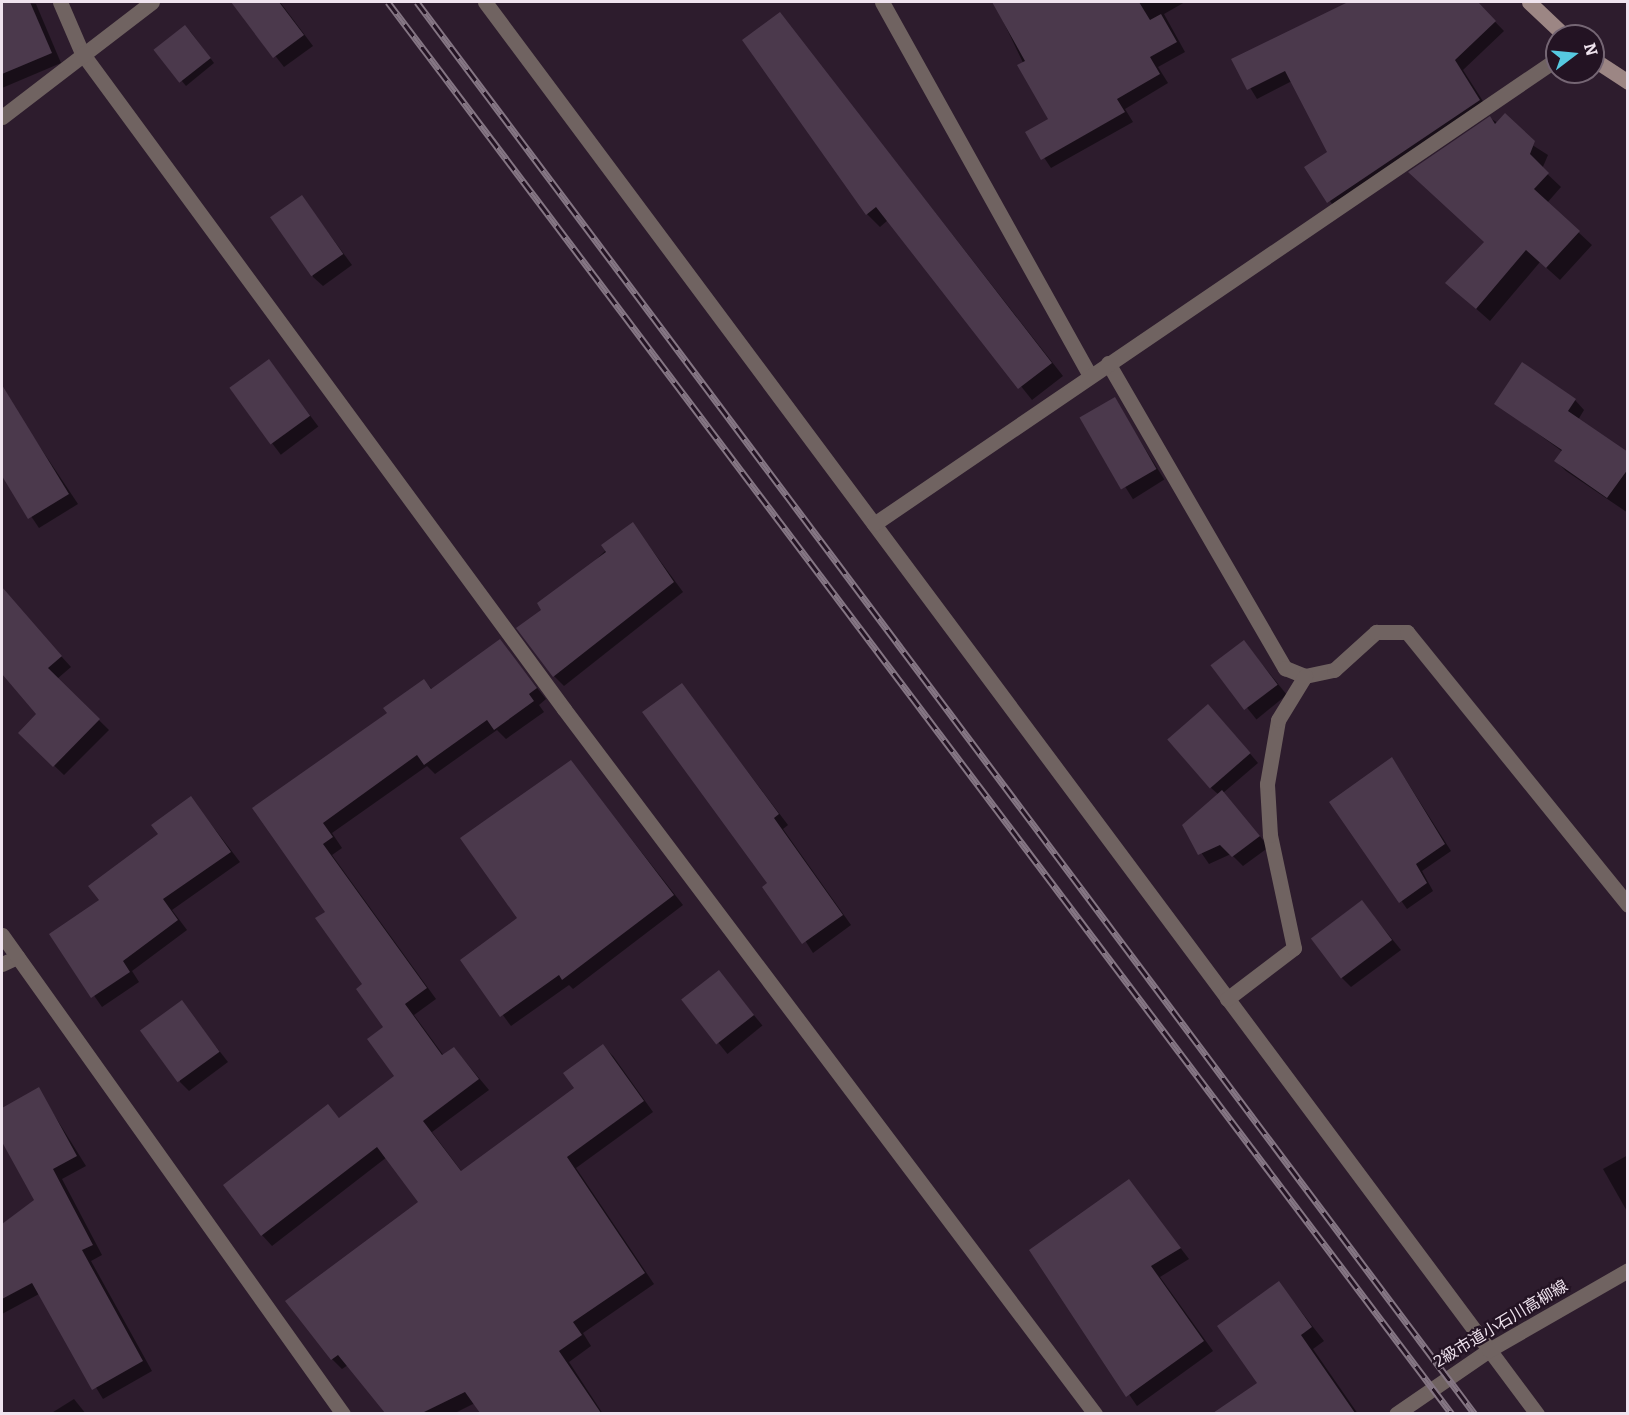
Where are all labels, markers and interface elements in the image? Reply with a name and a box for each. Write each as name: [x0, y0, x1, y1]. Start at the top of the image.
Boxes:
north arrow: [1545, 24, 1605, 84]
text: N: [1580, 41, 1602, 58]
street label: 2級市道小石川高柳線: [1431, 1276, 1571, 1372]

